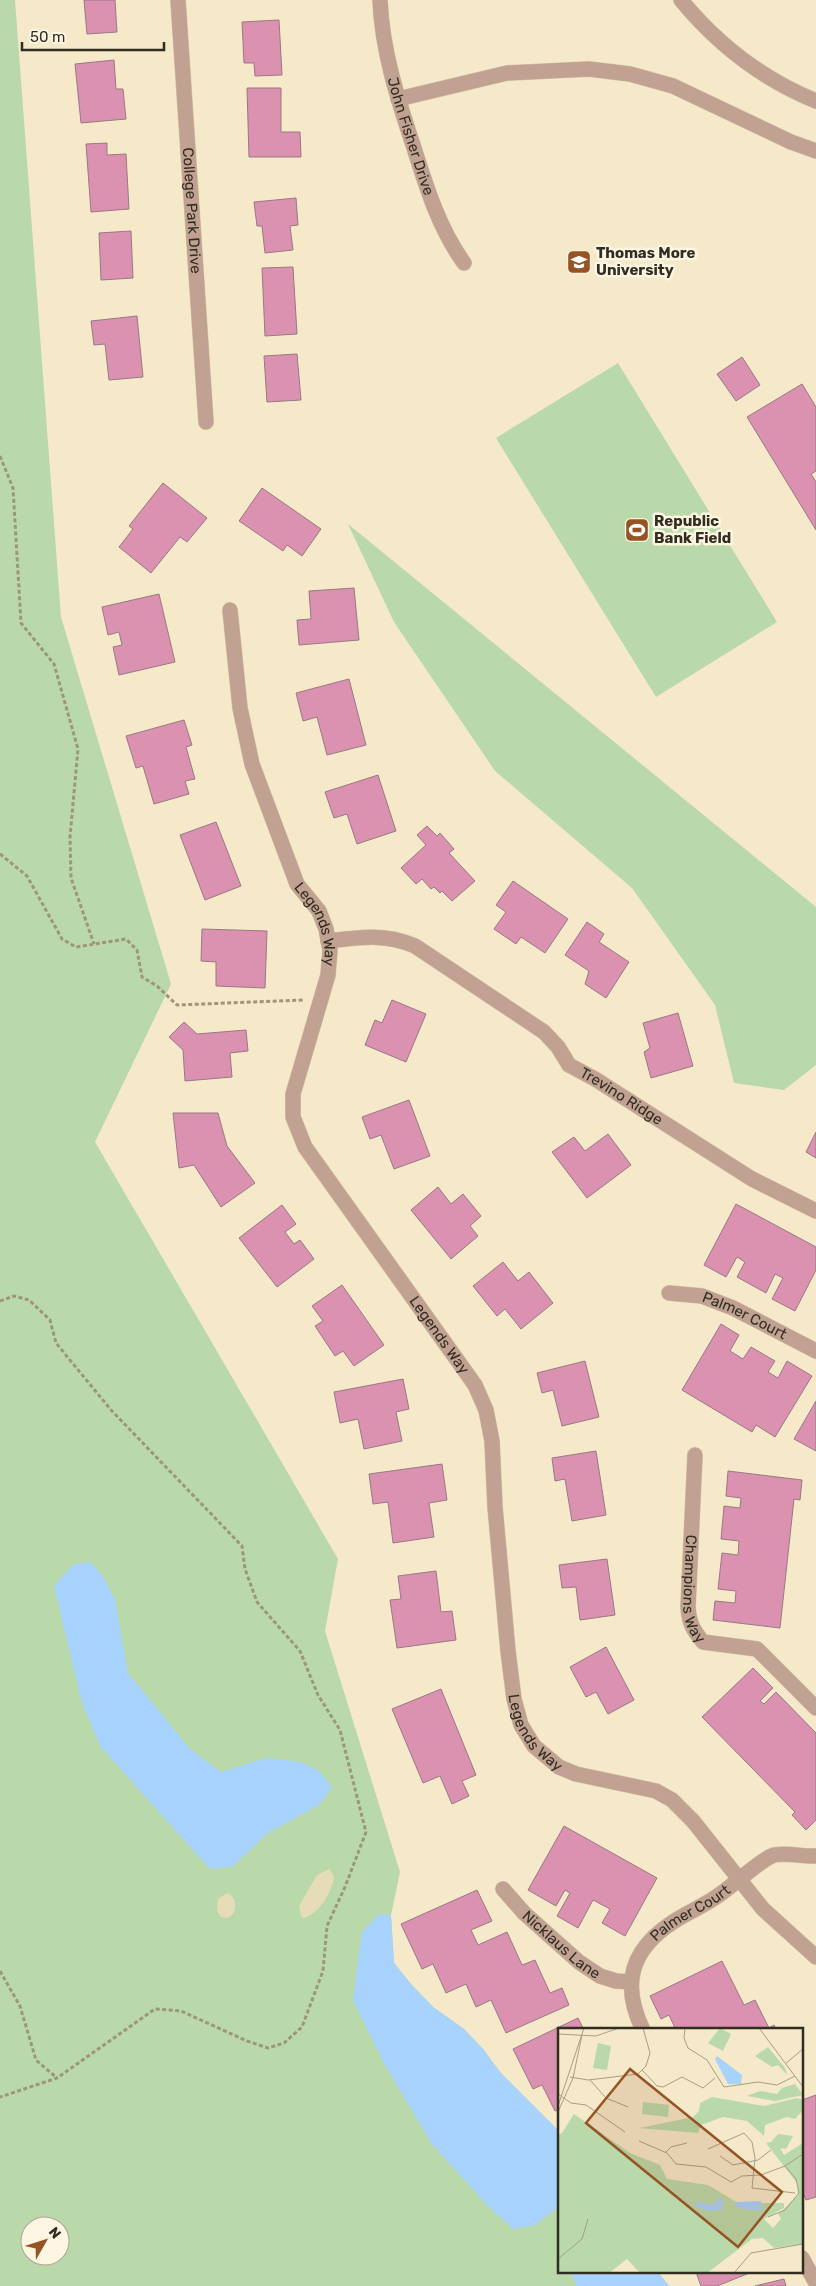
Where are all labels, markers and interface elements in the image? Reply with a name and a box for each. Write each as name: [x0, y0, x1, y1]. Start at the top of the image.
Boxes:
scale bar: [22, 20, 165, 52]
text: 50 m: [30, 28, 65, 46]
street label: John Fisher Drive: [384, 75, 438, 198]
street label: College Park Drive: [179, 147, 205, 274]
place label: Thomas More University: [596, 244, 696, 279]
school or university icon: Thomas More University: [566, 249, 592, 275]
place label: Republic Bank Field: [654, 512, 731, 547]
sports icon: Republic Bank Field: [624, 517, 650, 543]
street label: Legends Way: [290, 879, 339, 967]
street label: Trevino Ridge: [577, 1064, 666, 1129]
street label: Palmer Court: [700, 1288, 790, 1343]
street label: Legends Way: [405, 1293, 473, 1377]
street label: Champions Way: [679, 1534, 709, 1647]
street label: Legends Way: [504, 1693, 566, 1775]
street label: Palmer Court: [646, 1881, 734, 1945]
street label: Nicklaus Lane: [519, 1907, 604, 1983]
inset map: [558, 2028, 804, 2274]
north arrow: [20, 2216, 70, 2266]
text: N: [45, 2224, 64, 2242]

